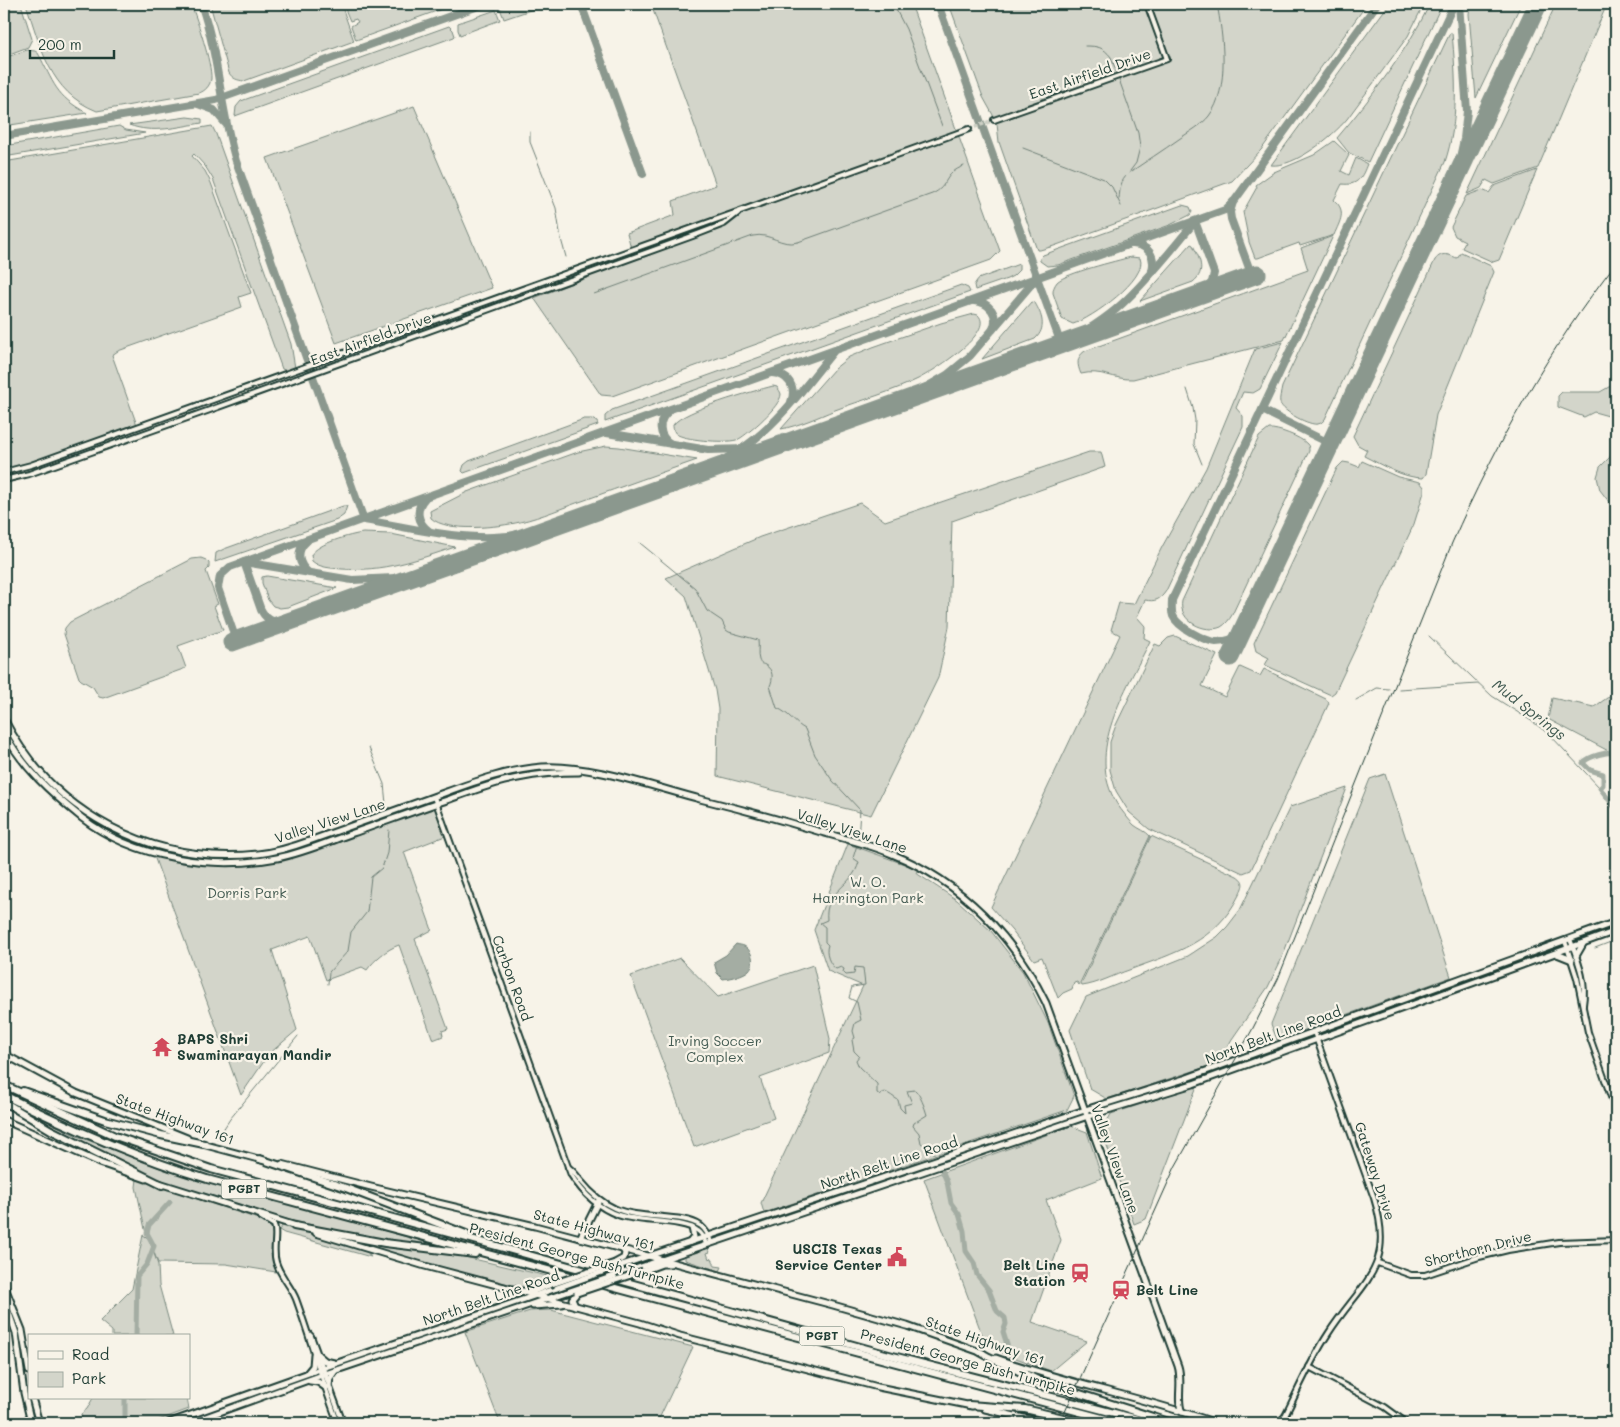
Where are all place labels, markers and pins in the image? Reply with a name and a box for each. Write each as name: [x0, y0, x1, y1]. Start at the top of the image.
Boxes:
place label: BAPS Shri Swaminarayan Mandir: [177, 1029, 332, 1064]
temple icon: BAPS Shri Swaminarayan Mandir: [151, 1036, 173, 1058]
place label: USCIS Texas Service Center: [775, 1239, 882, 1274]
public building icon: USCIS Texas Service Center: [886, 1246, 908, 1268]
place label: Belt Line Station: [1003, 1255, 1065, 1290]
station icon: Belt Line Station: [1069, 1262, 1091, 1284]
station icon: Belt Line: [1110, 1279, 1132, 1301]
place label: Belt Line: [1136, 1280, 1198, 1299]

